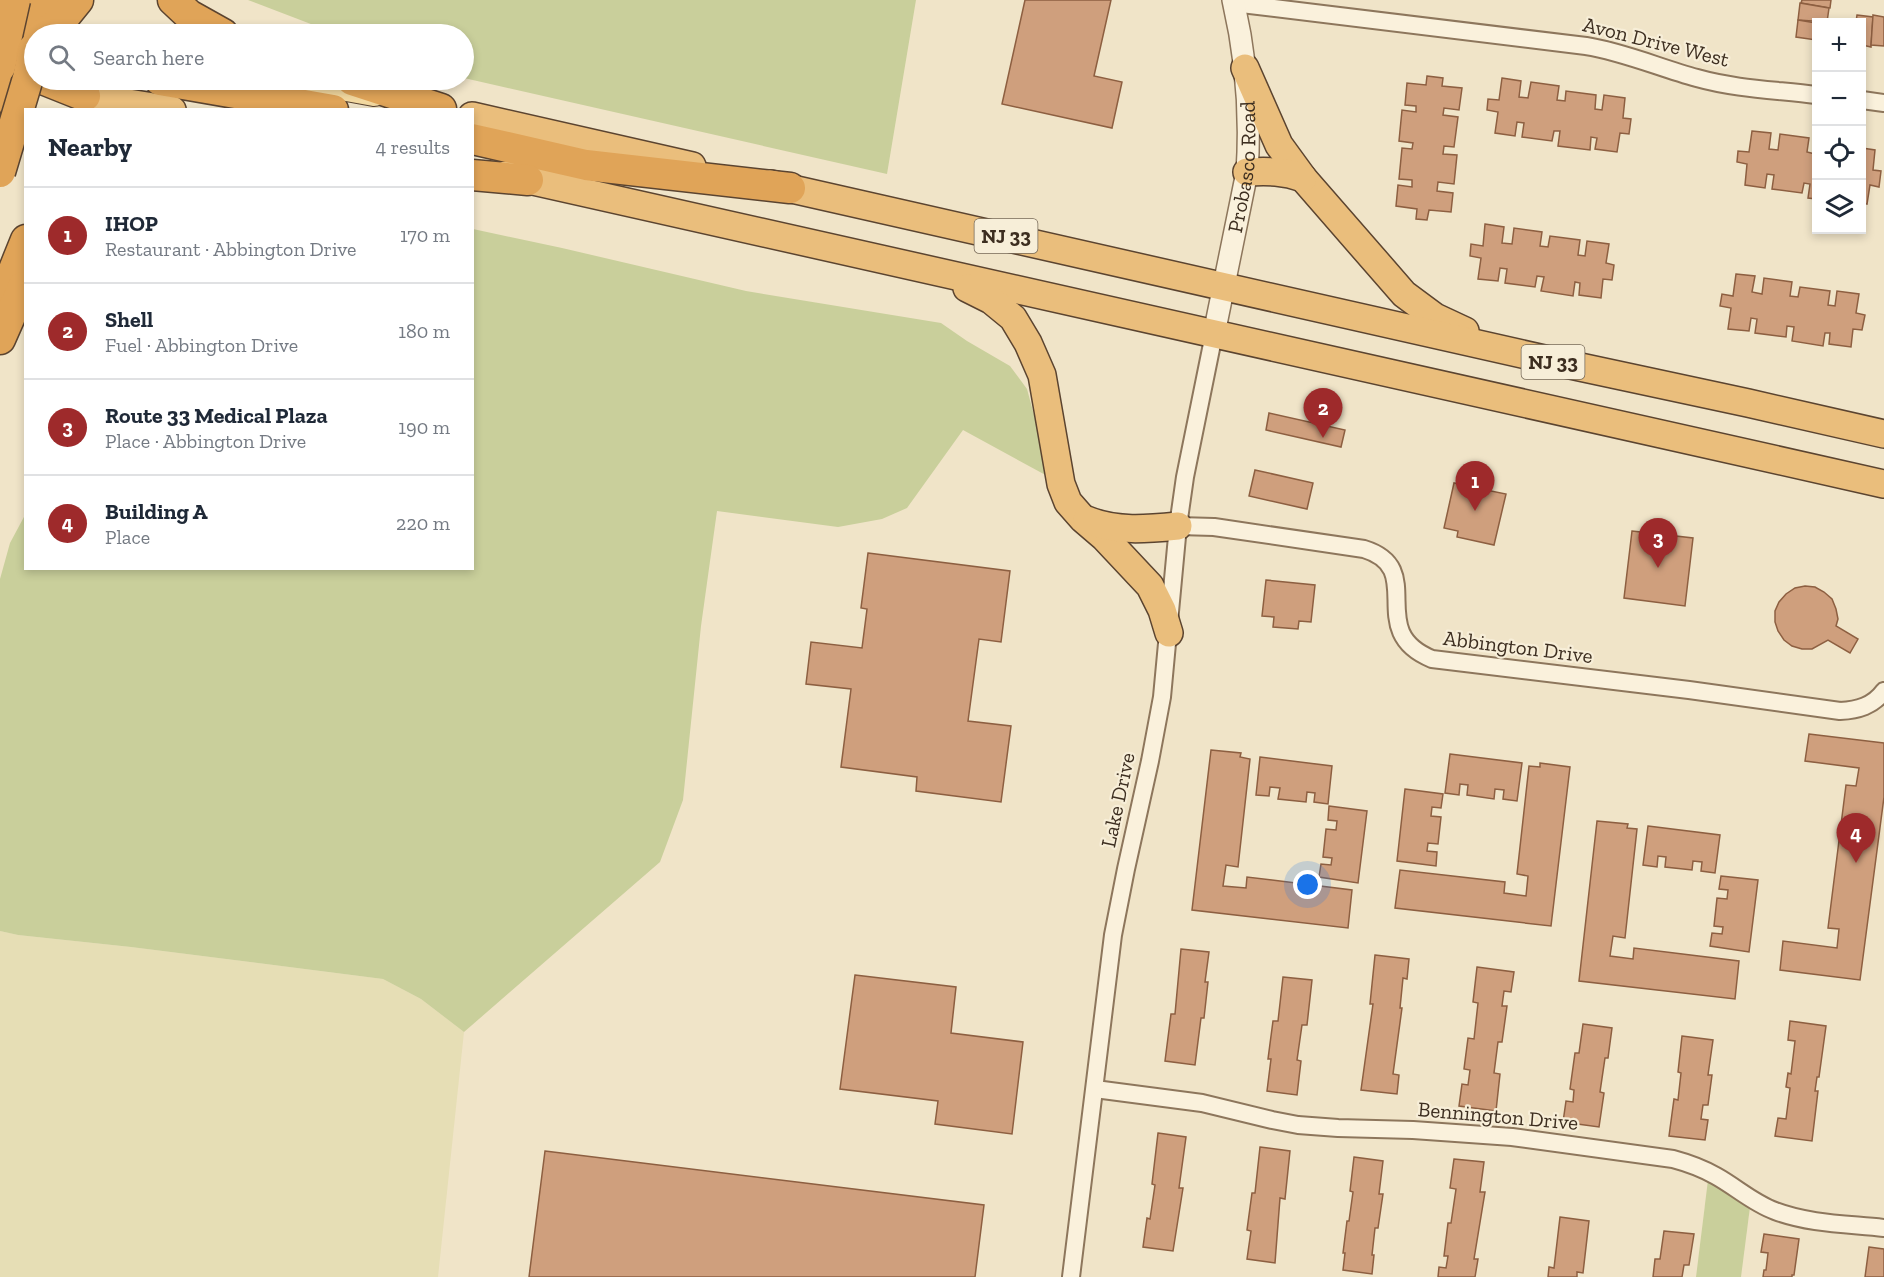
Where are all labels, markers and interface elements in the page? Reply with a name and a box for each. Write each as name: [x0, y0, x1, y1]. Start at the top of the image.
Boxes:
street label: Avon Drive West: [1581, 11, 1732, 72]
map controls: [1812, 18, 1866, 234]
button: +: [1812, 18, 1866, 72]
search box: [24, 24, 474, 90]
icon: search: [45, 41, 78, 74]
text: Search here: [93, 44, 204, 71]
button: −: [1812, 72, 1866, 126]
street label: Probasco Road: [1222, 100, 1260, 235]
button: locate: [1812, 126, 1866, 180]
text: Nearby: [48, 131, 132, 163]
text: 4 results: [375, 135, 450, 159]
button: layers: [1812, 180, 1866, 234]
text: IHOP: [105, 210, 158, 237]
road number: NJ 33: [974, 219, 1038, 253]
text: 1: [63, 223, 72, 247]
text: 170 m: [400, 223, 450, 247]
text: Restaurant · Abbington Drive: [105, 237, 356, 261]
text: Shell: [105, 306, 153, 333]
text: 2: [62, 319, 73, 343]
text: 180 m: [398, 319, 450, 343]
text: Fuel · Abbington Drive: [105, 333, 298, 357]
road number: NJ 33: [1522, 345, 1584, 379]
pin: 2: [1304, 388, 1342, 438]
text: Route 33 Medical Plaza: [105, 402, 328, 429]
text: 3: [62, 415, 73, 439]
text: 190 m: [398, 415, 450, 439]
text: Place · Abbington Drive: [105, 429, 306, 453]
pin: 1: [1456, 462, 1494, 511]
text: Building A: [105, 498, 208, 525]
text: 4: [62, 511, 73, 535]
text: 220 m: [396, 511, 450, 535]
pin: 3: [1638, 518, 1678, 568]
text: Place: [105, 525, 150, 549]
street label: Abbington Drive: [1442, 625, 1594, 668]
street label: Lake Drive: [1095, 750, 1140, 850]
pin: 4: [1836, 814, 1876, 863]
your location: [1293, 870, 1322, 899]
street label: Bennington Drive: [1417, 1096, 1579, 1135]

